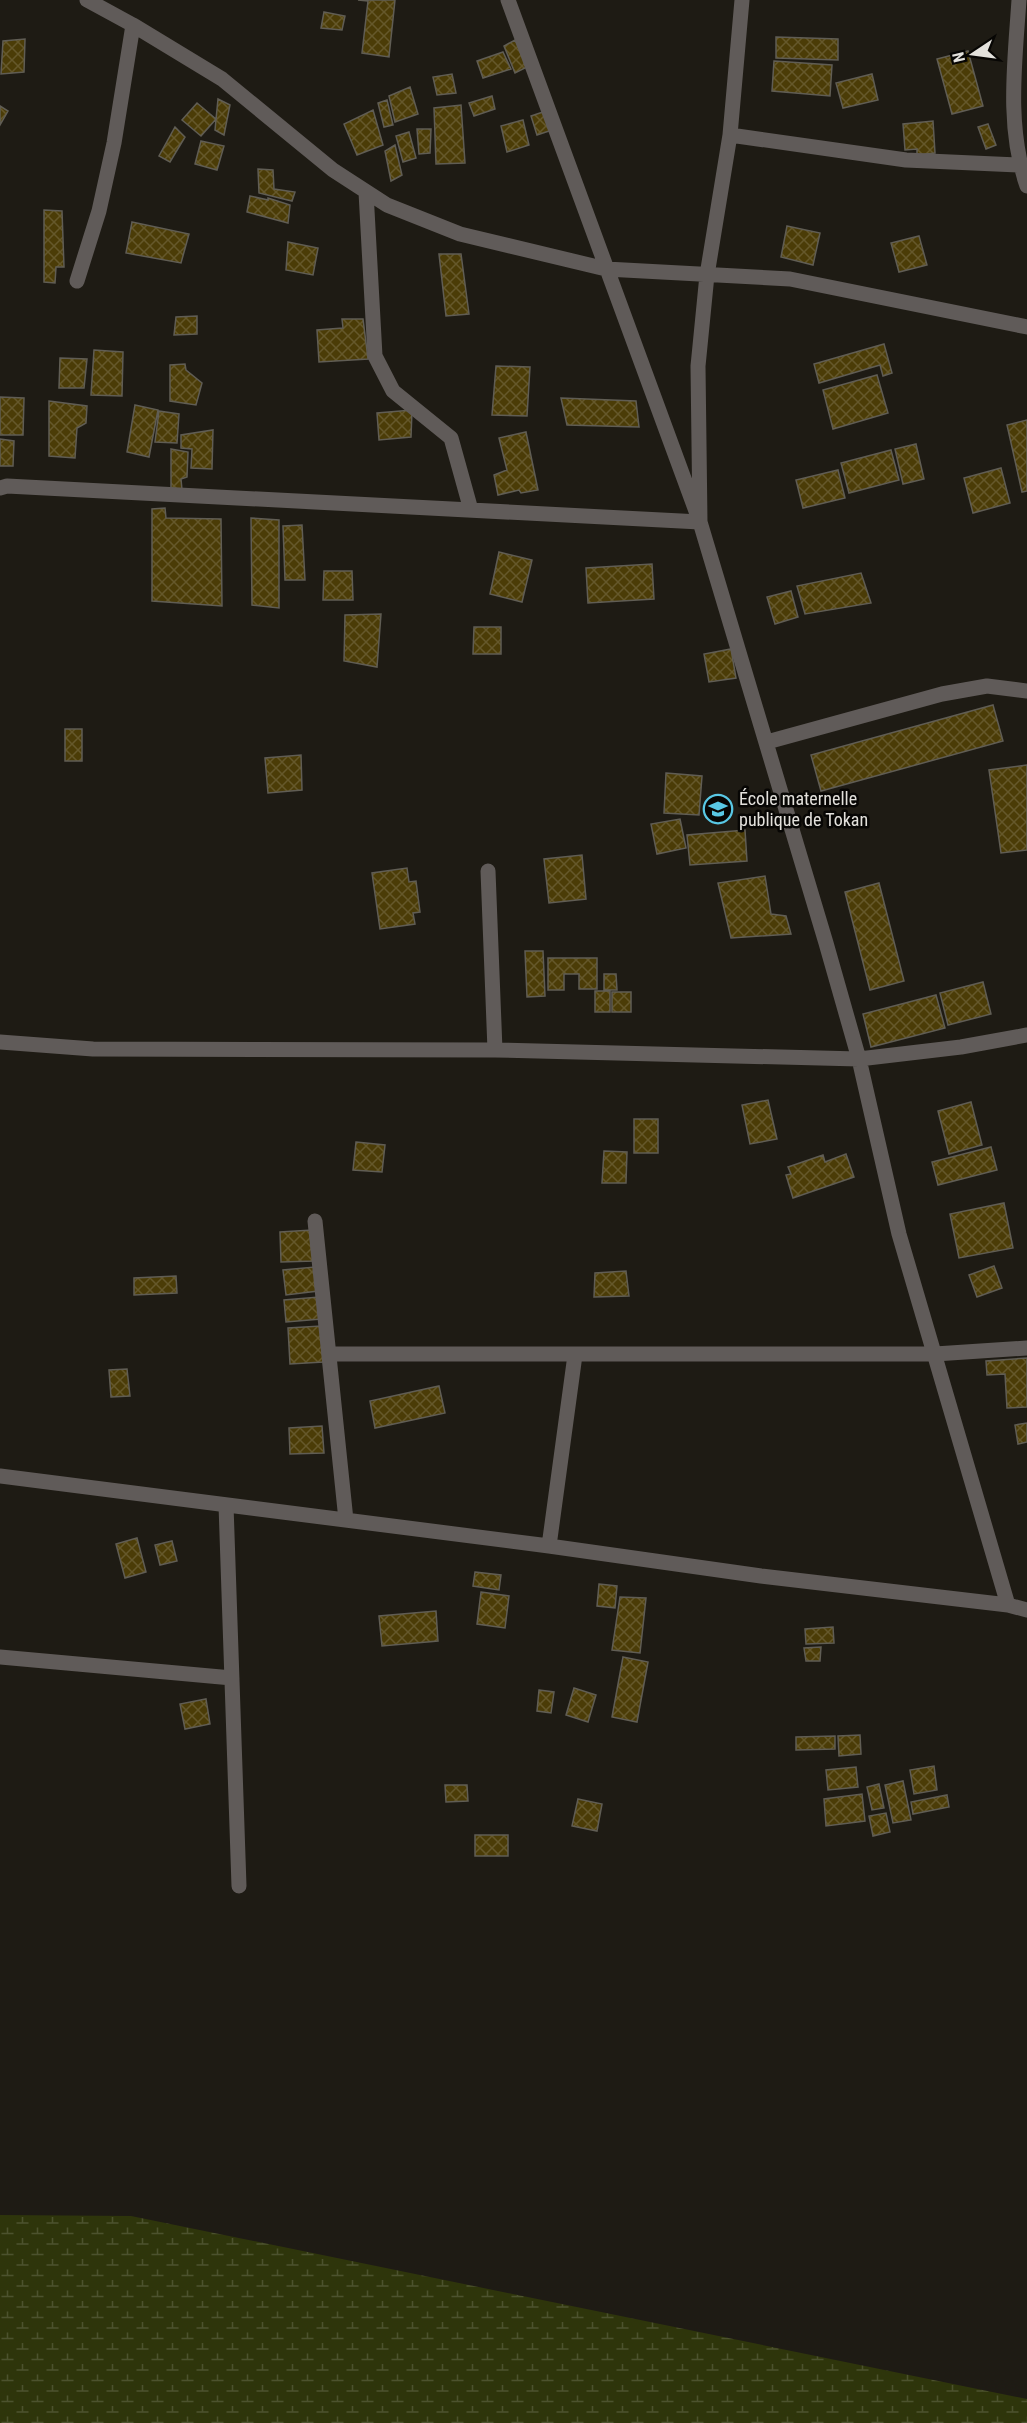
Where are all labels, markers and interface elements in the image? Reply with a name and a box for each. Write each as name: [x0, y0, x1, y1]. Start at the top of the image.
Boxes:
north arrow: [943, 24, 1003, 84]
text: N: [949, 50, 969, 64]
place label: École maternelle publique de Tokan: [739, 788, 868, 830]
school or university icon: École maternelle publique de Tokan: [702, 793, 734, 825]

